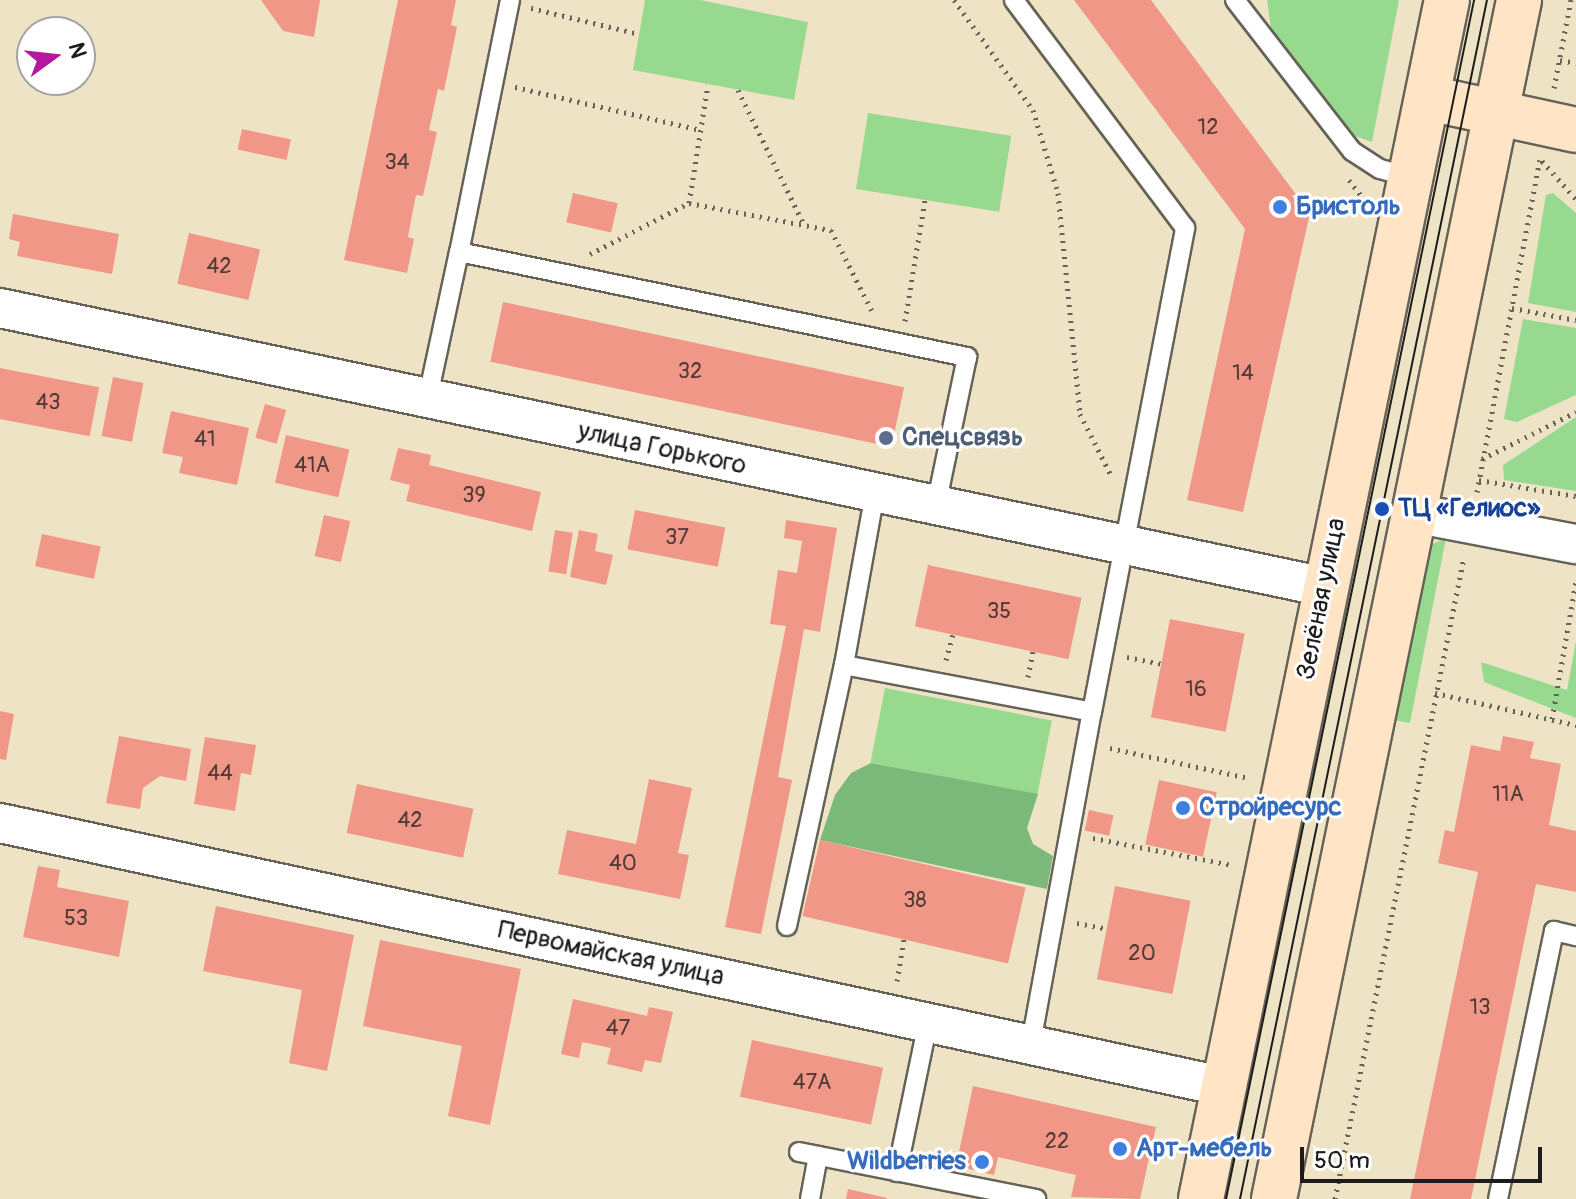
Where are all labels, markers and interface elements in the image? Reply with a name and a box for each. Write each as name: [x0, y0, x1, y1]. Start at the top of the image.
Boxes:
north arrow: [16, 16, 96, 96]
text: N: [62, 39, 93, 61]
house number: 12: [1198, 115, 1218, 141]
house number: 34: [384, 150, 410, 176]
place label: Бристоль: [1296, 191, 1401, 223]
marker: Бристоль: [1271, 198, 1289, 216]
house number: 42: [206, 254, 232, 280]
house number: 32: [678, 359, 702, 385]
house number: 14: [1232, 361, 1254, 387]
house number: 43: [35, 390, 61, 416]
street label: улица Горького: [575, 416, 749, 482]
place label: Спецсвязь: [902, 422, 1023, 454]
house number: 41: [194, 427, 216, 453]
marker: Спецсвязь: [877, 429, 895, 447]
house number: 41А: [294, 453, 330, 479]
house number: 39: [462, 483, 486, 509]
place label: ТЦ «Гелиос»: [1398, 493, 1540, 525]
marker: ТЦ «Гелиос»: [1373, 500, 1391, 518]
street label: Зелёная улица: [1291, 516, 1353, 682]
house number: 37: [665, 525, 689, 551]
house number: 35: [987, 599, 1011, 625]
house number: 16: [1185, 677, 1207, 703]
house number: 44: [207, 761, 233, 787]
house number: 11А: [1492, 782, 1524, 808]
place label: Стройресурс: [1199, 792, 1342, 824]
marker: Стройресурс: [1174, 799, 1192, 817]
house number: 42: [397, 808, 423, 834]
house number: 40: [609, 851, 637, 877]
house number: 38: [903, 888, 927, 914]
house number: 53: [64, 906, 88, 932]
street label: Первомайская улица: [495, 915, 727, 993]
house number: 20: [1128, 941, 1156, 967]
house number: 13: [1470, 995, 1490, 1021]
house number: 47: [606, 1016, 630, 1042]
house number: 47А: [793, 1070, 831, 1096]
house number: 22: [1045, 1129, 1069, 1155]
scale bar: [1304, 1131, 1546, 1181]
place label: Арт-мебель: [1136, 1133, 1273, 1165]
marker: Арт-мебель: [1111, 1140, 1129, 1158]
place label: Wildberries: [847, 1146, 966, 1178]
text: 50 m: [1314, 1146, 1370, 1175]
marker: Wildberries: [973, 1153, 991, 1171]

